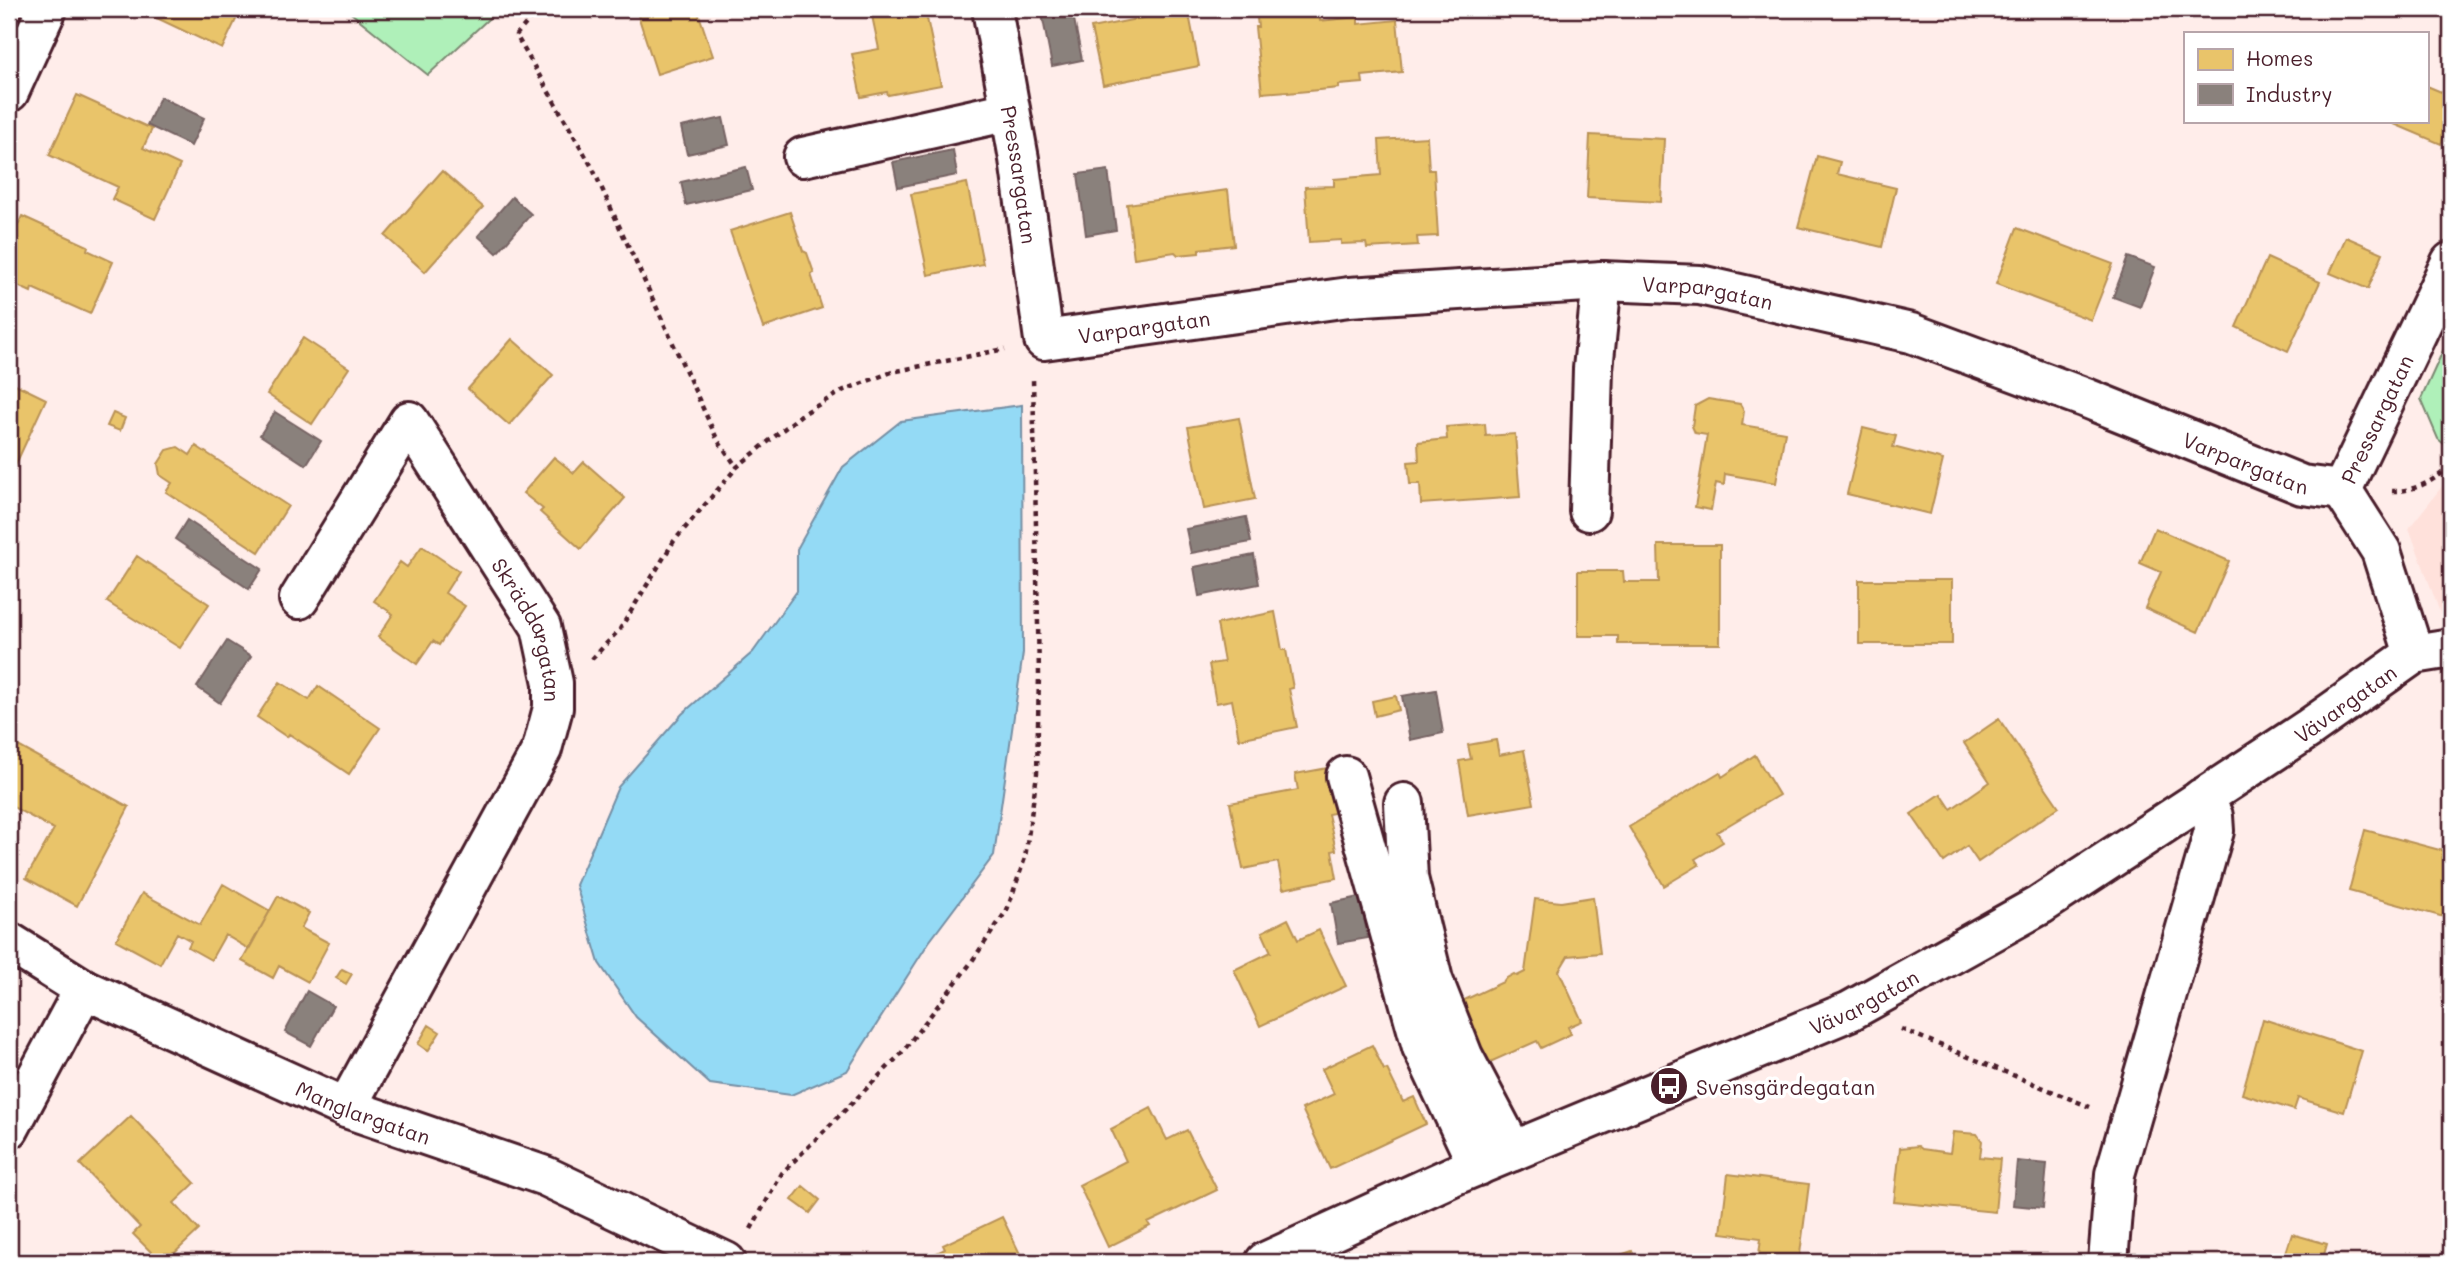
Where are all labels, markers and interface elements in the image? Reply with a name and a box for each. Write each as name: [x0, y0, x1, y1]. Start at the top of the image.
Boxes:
legend: [2184, 32, 2428, 122]
text: Homes: [2246, 44, 2313, 71]
text: Industry: [2246, 80, 2333, 107]
street label: Pressargatan: [996, 103, 1044, 246]
street label: Varpargatan: [1641, 269, 1776, 315]
street label: Varpargatan: [1076, 303, 1212, 349]
street label: Pressargatan: [2334, 350, 2418, 488]
street label: Varpargatan: [2179, 425, 2309, 499]
street label: Skräddargatan: [486, 552, 567, 702]
street label: Vävargatan: [2289, 658, 2401, 748]
street label: Vävargatan: [1805, 962, 1923, 1040]
bus stop icon: Svensgärdegatan: [1648, 1065, 1690, 1107]
place label: Svensgärdegatan: [1696, 1073, 1875, 1100]
street label: Manglargatan: [292, 1074, 434, 1149]

